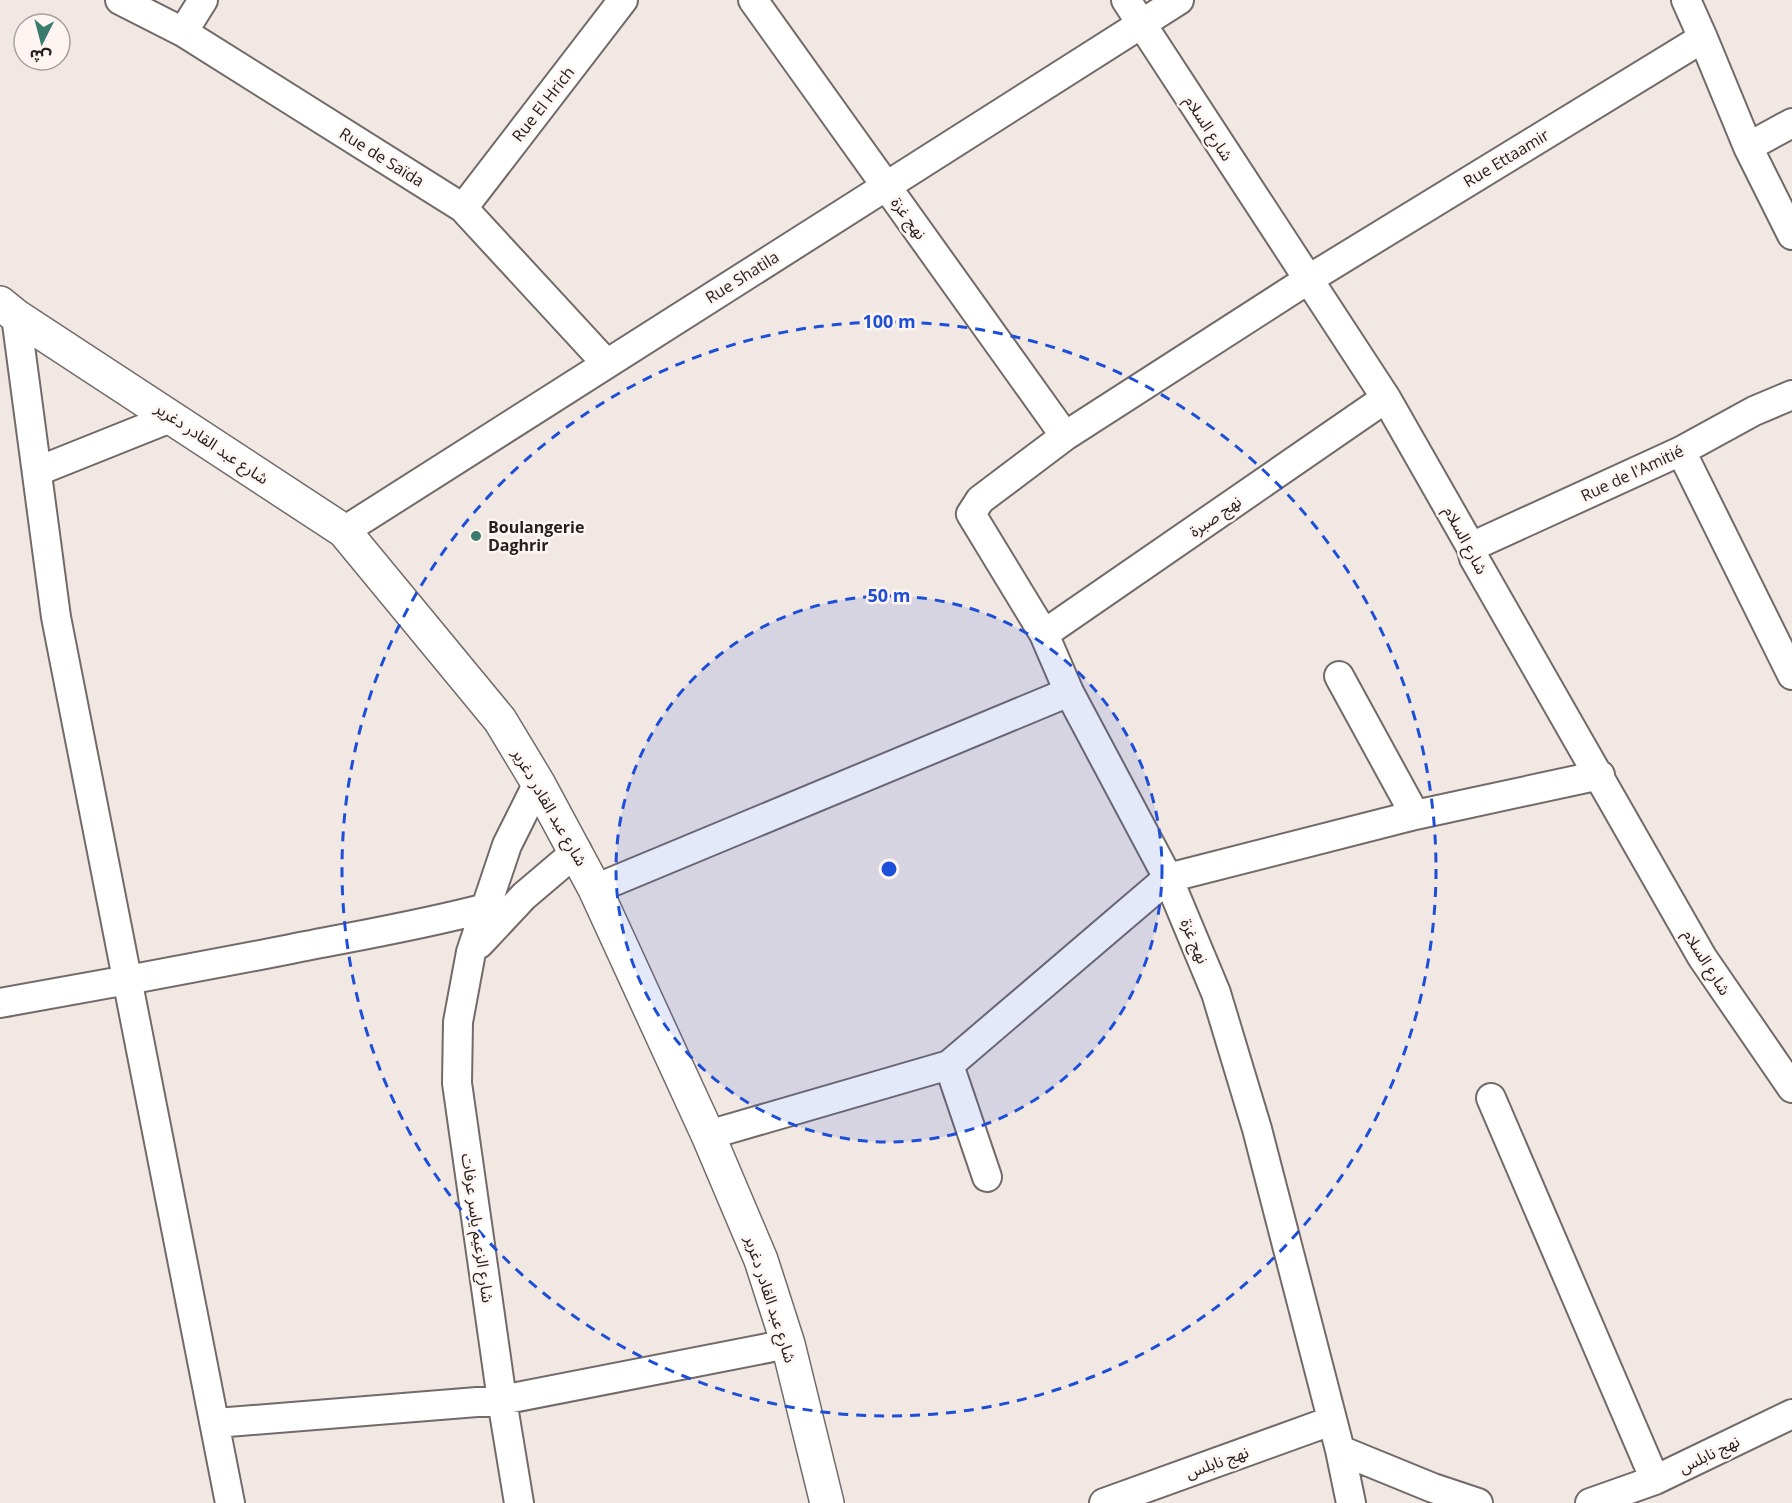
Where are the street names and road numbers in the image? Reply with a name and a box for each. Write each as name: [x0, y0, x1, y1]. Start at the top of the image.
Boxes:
street label: Rue El Hrich: [507, 62, 579, 146]
street label: شارع السلام: [1178, 91, 1238, 166]
street label: Rue de Saïda: [335, 122, 429, 192]
street label: Rue Ettaamir: [1459, 124, 1553, 192]
street label: نهج غزة: [885, 192, 932, 245]
street label: Rue Shatila: [701, 246, 783, 308]
street label: شارع عبد القادر دغرير: [149, 396, 273, 491]
street label: Rue de l'Amitié: [1577, 440, 1687, 506]
street label: نهج صبرة: [1184, 490, 1247, 544]
street label: شارع السلام: [1437, 502, 1493, 579]
street label: شارع عبد القادر دغرير: [505, 743, 593, 871]
street label: نهج غزة: [1174, 915, 1214, 968]
street label: شارع السلام: [1676, 925, 1736, 1000]
street label: شارع الزعيم ياسر عرفات: [455, 1152, 499, 1304]
street label: شارع عبد القادر دغرير: [738, 1232, 802, 1366]
street label: نهج نابلس: [1675, 1430, 1744, 1480]
street label: نهج نابلس: [1183, 1440, 1252, 1485]

